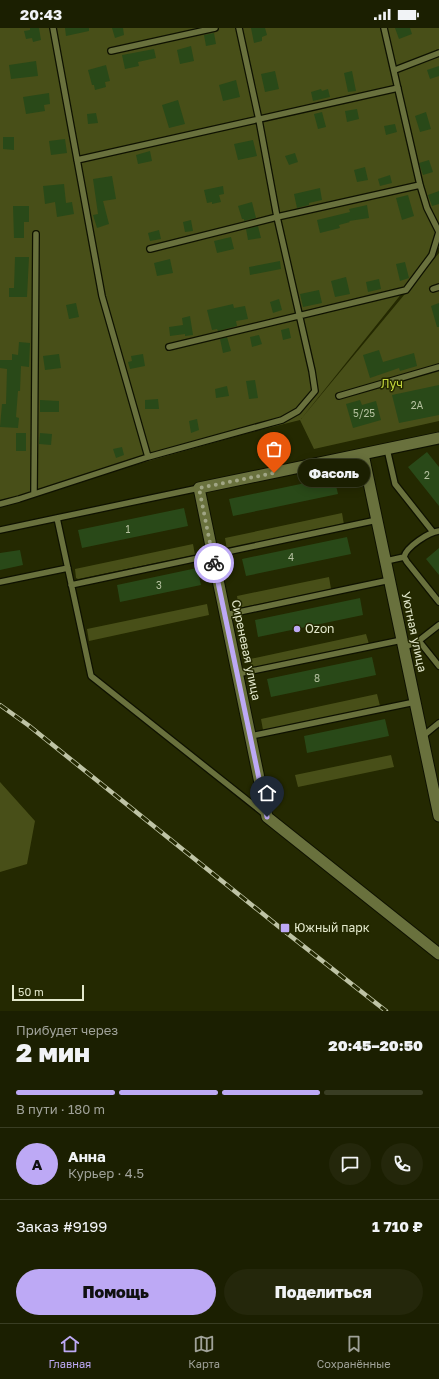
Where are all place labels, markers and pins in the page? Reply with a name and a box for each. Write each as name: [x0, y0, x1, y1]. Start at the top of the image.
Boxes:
pin: [257, 432, 291, 473]
callout: Фасоль: [298, 459, 370, 487]
place label: Ozon: [305, 621, 334, 636]
marker: Ozon: [292, 624, 302, 634]
pin: [250, 776, 284, 817]
place label: Южный парк: [294, 920, 370, 935]
marker: Южный парк: [279, 922, 291, 934]

